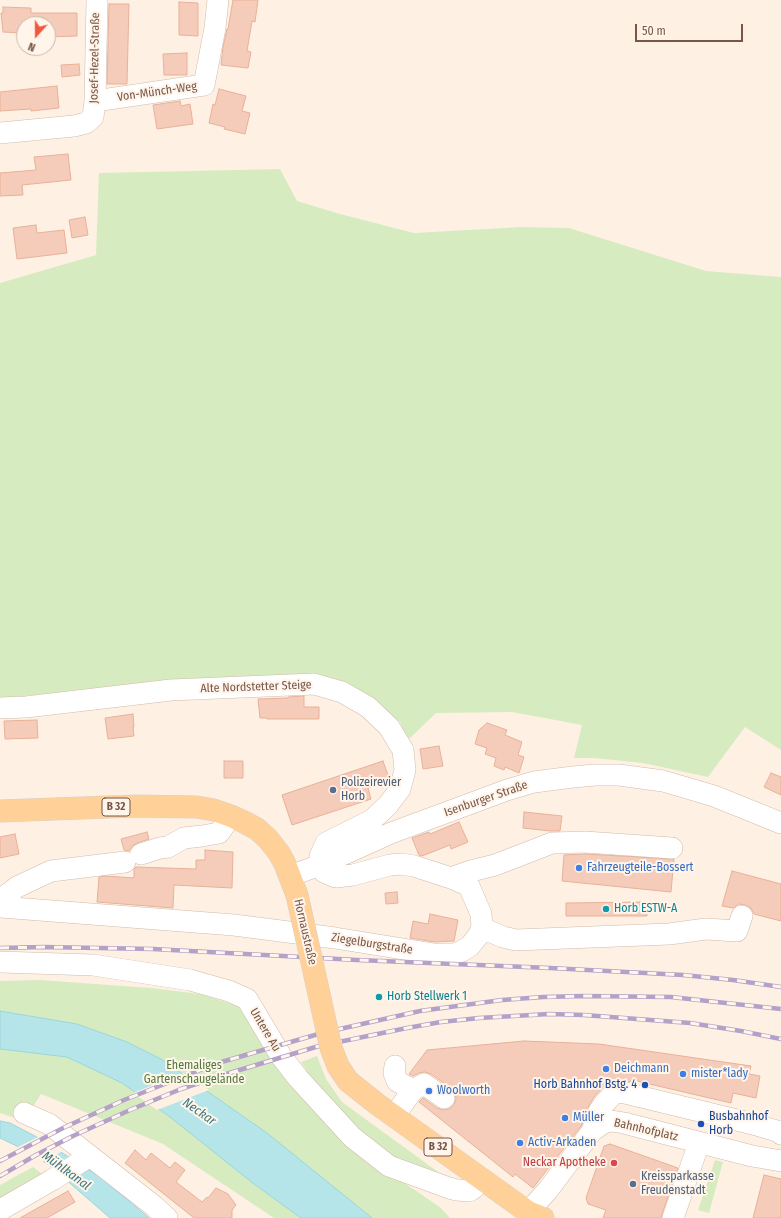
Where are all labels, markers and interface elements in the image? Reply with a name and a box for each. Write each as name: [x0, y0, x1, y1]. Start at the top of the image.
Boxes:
street label: Josef-Hezel-Straße: [87, 12, 103, 104]
north arrow: [16, 16, 56, 56]
scale bar: [637, 16, 745, 42]
text: 50 m: [642, 24, 666, 38]
text: N: [26, 39, 37, 54]
street label: Von-Münch-Weg: [116, 79, 198, 105]
street label: Alte Nordstetter Steige: [200, 678, 312, 696]
place label: Polizeirevier Horb: [341, 776, 401, 804]
street label: Isenburger Straße: [442, 778, 530, 820]
marker: Polizeirevier Horb: [328, 785, 338, 795]
road number: B 32: [102, 798, 130, 816]
place label: Fahrzeugteile-Bossert: [587, 861, 694, 875]
marker: Fahrzeugteile-Bossert: [574, 863, 584, 873]
street label: Hornaustraße: [290, 898, 320, 966]
place label: Horb ESTW-A: [614, 902, 677, 916]
marker: Horb ESTW-A: [601, 904, 611, 914]
street label: Ziegelburgstraße: [330, 930, 414, 958]
place label: Horb Stellwerk 1: [387, 990, 467, 1004]
marker: Horb Stellwerk 1: [374, 992, 384, 1002]
street label: Untere Au: [246, 1006, 284, 1054]
park label: Ehemaliges Gartenschaugelände: [144, 1059, 244, 1087]
place label: Deichmann: [614, 1062, 669, 1076]
marker: Deichmann: [601, 1064, 611, 1074]
place label: mister*lady: [691, 1067, 748, 1081]
marker: mister*lady: [678, 1069, 688, 1079]
place label: Horb Bahnhof Bstg. 4: [534, 1078, 637, 1092]
marker: Horb Bahnhof Bstg. 4: [640, 1080, 650, 1090]
place label: Woolworth: [437, 1084, 490, 1098]
marker: Woolworth: [424, 1086, 434, 1096]
water label: Neckar: [179, 1095, 219, 1129]
place label: Busbahnhof Horb: [709, 1110, 768, 1138]
place label: Müller: [573, 1111, 604, 1125]
marker: Müller: [560, 1113, 570, 1123]
street label: Bahnhofplatz: [613, 1116, 679, 1144]
marker: Busbahnhof Horb: [696, 1119, 706, 1129]
place label: Activ-Arkaden: [528, 1136, 596, 1150]
road number: B 32: [424, 1138, 452, 1156]
marker: Activ-Arkaden: [515, 1138, 525, 1148]
water label: Mühlkanal: [39, 1148, 93, 1194]
place label: Neckar Apotheke: [523, 1156, 606, 1170]
marker: Neckar Apotheke: [609, 1158, 619, 1168]
place label: Kreissparkasse Freudenstadt: [641, 1170, 714, 1198]
marker: Kreissparkasse Freudenstadt: [628, 1179, 638, 1189]

